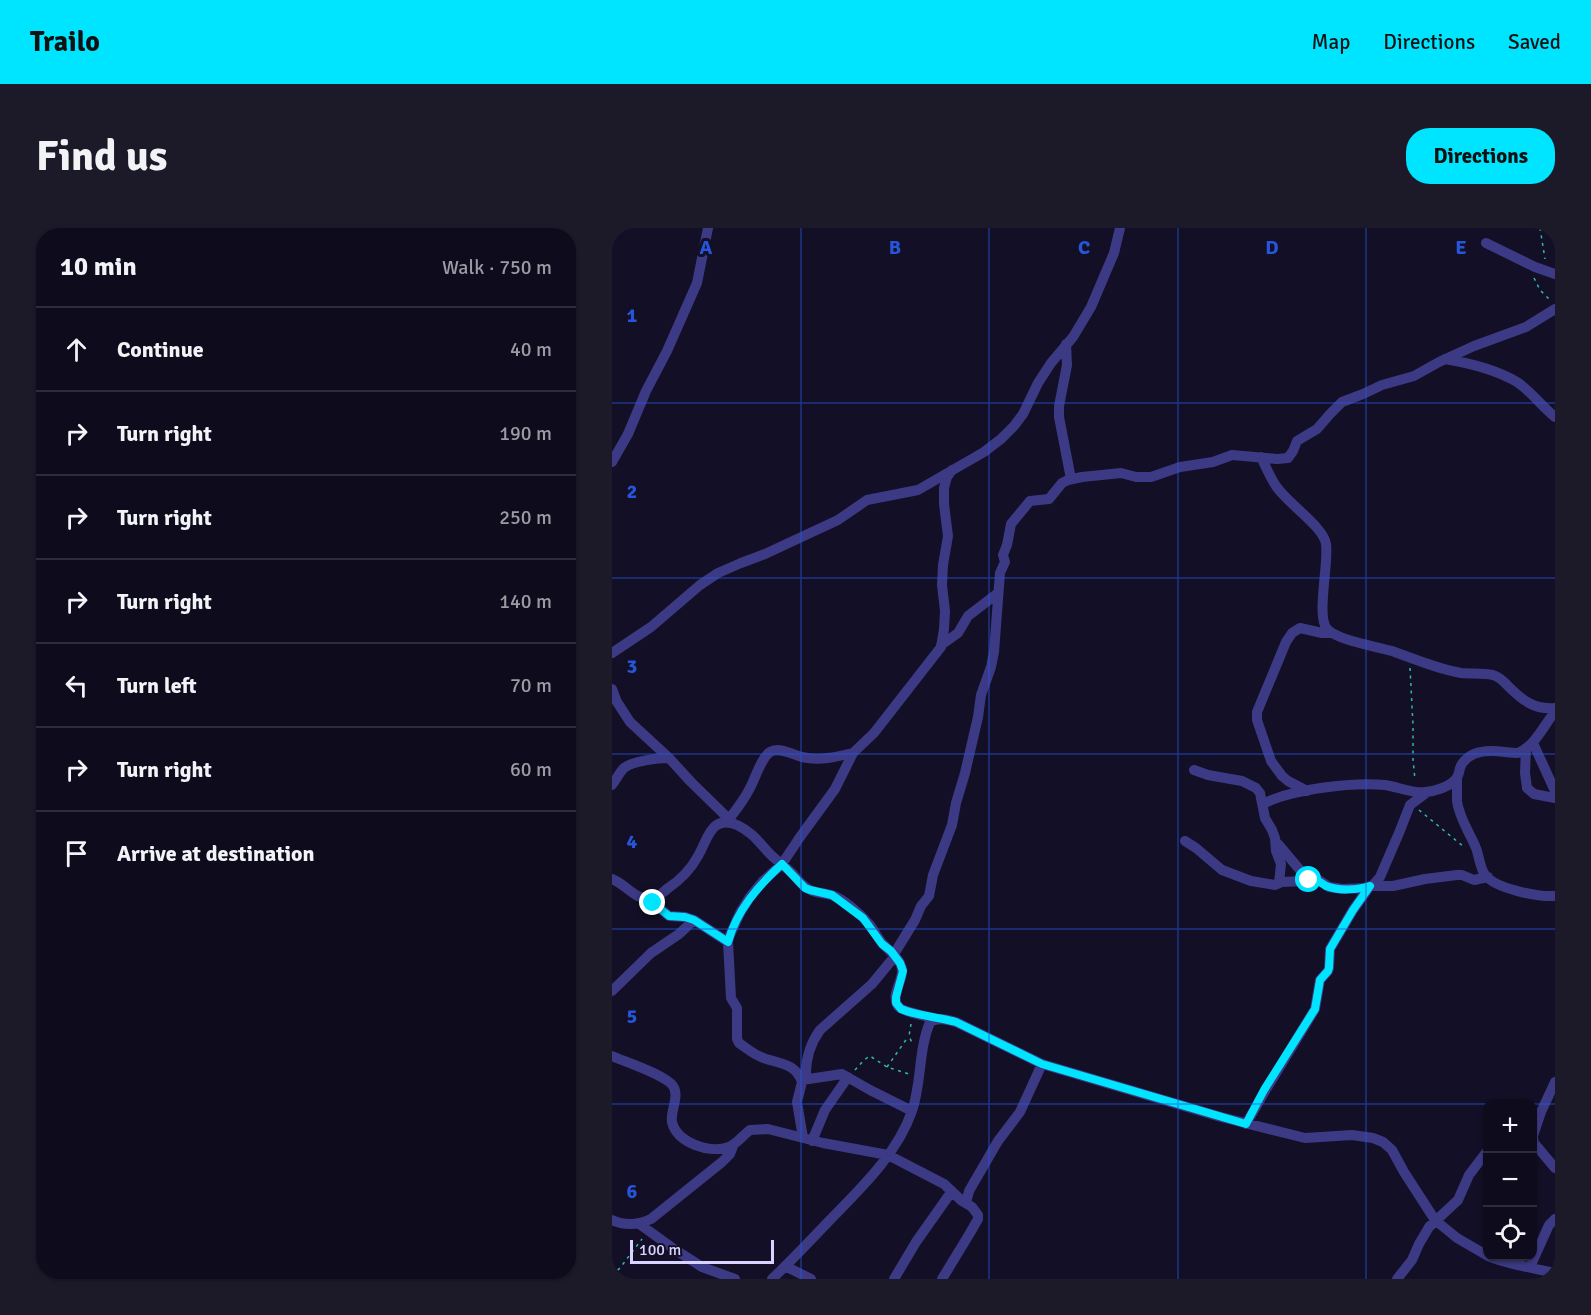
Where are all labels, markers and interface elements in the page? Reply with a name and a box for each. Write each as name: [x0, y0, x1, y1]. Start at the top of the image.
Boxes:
text: Trailo: [30, 25, 100, 59]
text: Map: [1312, 29, 1350, 55]
text: Directions: [1383, 29, 1475, 55]
text: Saved: [1508, 29, 1561, 55]
button: Directions: [1406, 128, 1555, 184]
text: Find us: [36, 131, 167, 182]
text: A: [700, 235, 713, 260]
text: B: [889, 235, 901, 260]
text: C: [1078, 235, 1090, 260]
text: D: [1265, 235, 1279, 260]
text: E: [1455, 235, 1467, 260]
text: 10 min: [60, 251, 137, 283]
text: Walk · 750 m: [442, 255, 552, 280]
text: 1: [627, 303, 638, 328]
icon: ahead: [60, 333, 93, 366]
text: Continue: [117, 336, 204, 363]
text: 40 m: [510, 337, 552, 362]
icon: right: [60, 417, 93, 450]
text: Turn right: [117, 420, 212, 447]
text: 190 m: [499, 421, 552, 446]
text: 2: [627, 479, 637, 504]
icon: right: [60, 501, 93, 534]
text: Turn right: [117, 504, 212, 531]
text: 250 m: [499, 505, 552, 530]
icon: right: [60, 585, 93, 618]
text: Turn right: [117, 588, 212, 615]
text: 140 m: [499, 589, 552, 614]
text: 3: [627, 654, 637, 679]
icon: left: [60, 669, 93, 702]
text: Turn left: [117, 672, 197, 699]
text: 70 m: [510, 673, 552, 698]
icon: right: [60, 753, 93, 786]
text: Turn right: [117, 756, 212, 783]
text: 60 m: [510, 757, 552, 782]
text: 4: [627, 829, 638, 854]
icon: arrive: [60, 837, 93, 870]
text: Arrive at destination: [117, 840, 314, 867]
route start: [1295, 866, 1321, 892]
route end: [639, 889, 665, 915]
text: 5: [627, 1004, 637, 1029]
map controls: [1483, 1099, 1537, 1261]
button: +: [1483, 1099, 1537, 1153]
button: −: [1483, 1153, 1537, 1207]
text: 6: [627, 1179, 638, 1204]
button: locate: [1483, 1207, 1537, 1261]
scale bar: [630, 1237, 774, 1264]
text: 100 m: [639, 1240, 681, 1260]

